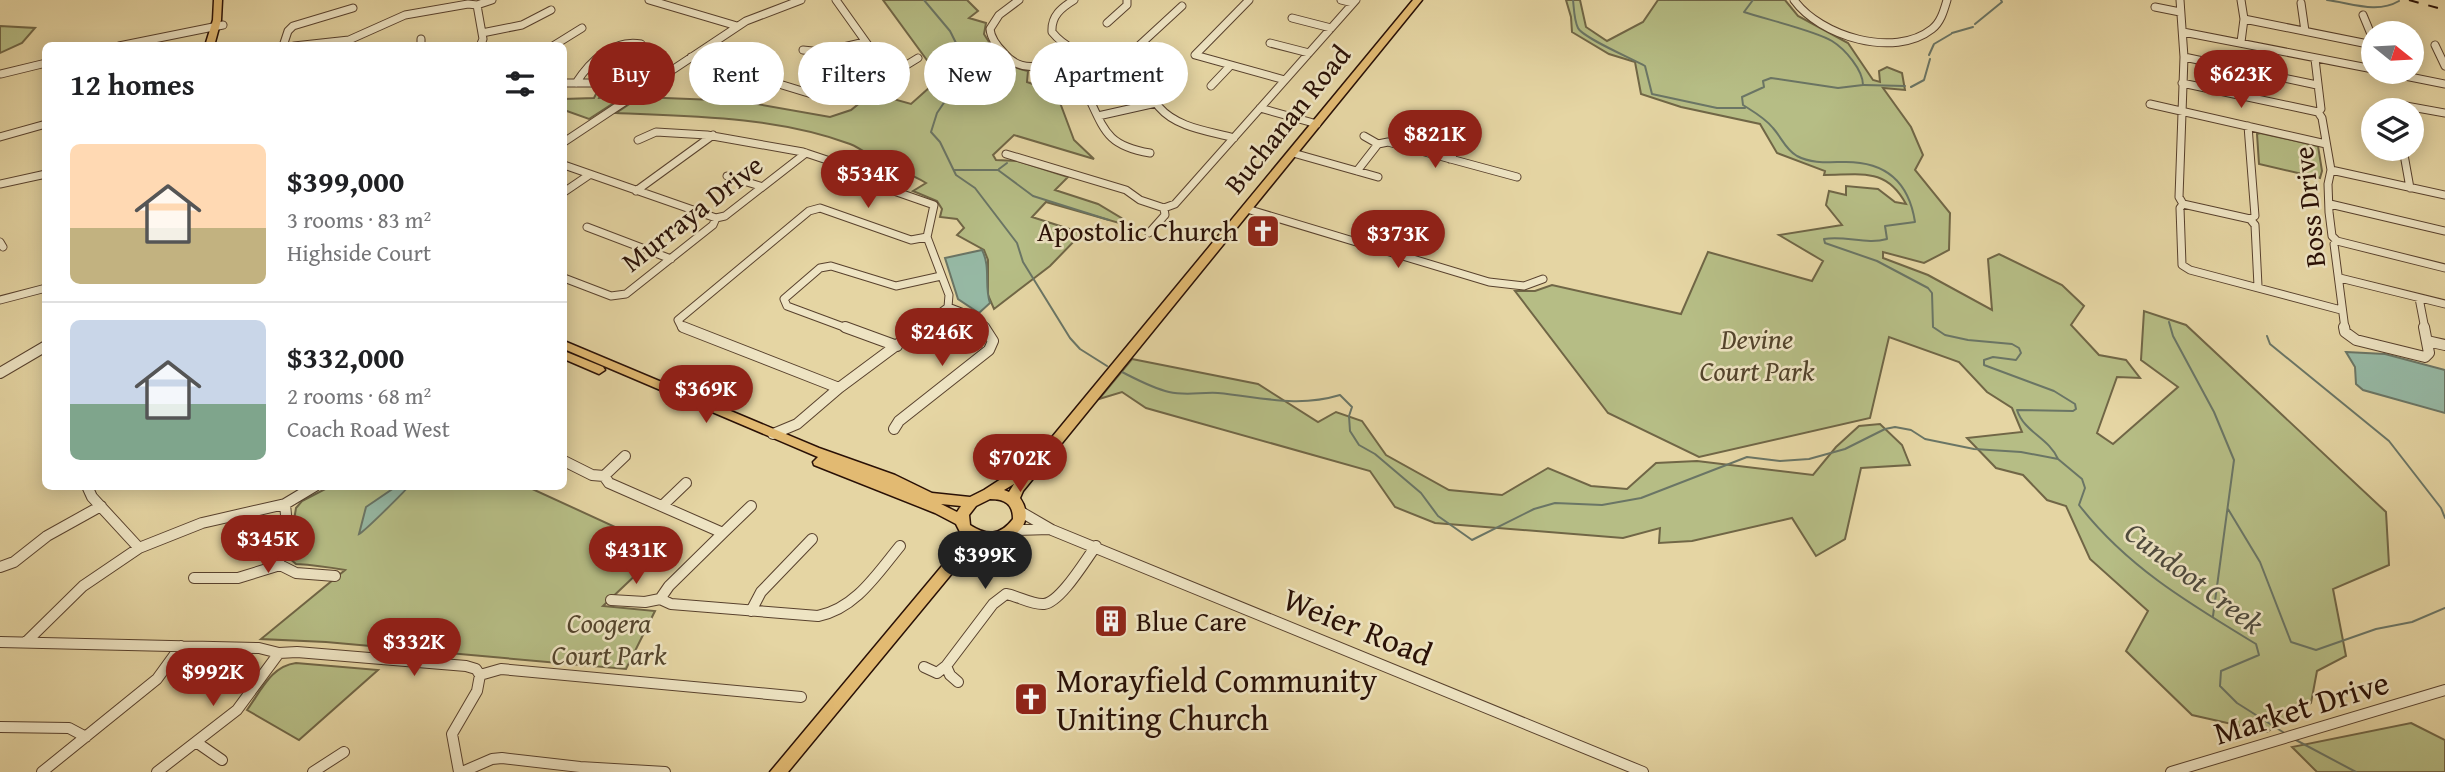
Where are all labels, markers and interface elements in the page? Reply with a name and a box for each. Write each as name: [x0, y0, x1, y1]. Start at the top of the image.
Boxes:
north arrow: [2361, 21, 2424, 84]
map controls: [2361, 21, 2424, 161]
street label: Buchanan Road: [1214, 35, 1360, 202]
chip: Buy: [588, 42, 675, 105]
chip: Rent: [689, 42, 784, 105]
chip: Filters: [798, 42, 910, 105]
chip: New: [924, 42, 1016, 105]
chip: Apartment: [1030, 42, 1188, 105]
pin: $623K: [2192, 50, 2290, 110]
text: $623K: [2210, 56, 2272, 89]
text: 12 homes: [70, 62, 195, 106]
icon: filters: [501, 65, 539, 103]
button: layers: [2361, 98, 2424, 161]
pin: $821K: [1386, 110, 1484, 170]
text: $821K: [1404, 116, 1466, 149]
street label: Murraya Drive: [612, 144, 771, 281]
street label: Boss Drive: [2282, 145, 2335, 270]
pin: $534K: [819, 150, 917, 210]
text: $534K: [837, 156, 899, 189]
text: $399,000: [287, 159, 404, 203]
icon: home: [126, 172, 210, 256]
text: 3 rooms · 83 m²: [287, 203, 431, 236]
place label: Apostolic Church: [1037, 210, 1238, 251]
pin: $373K: [1349, 210, 1447, 270]
church icon: Apostolic Church: [1244, 212, 1282, 250]
text: $373K: [1367, 216, 1429, 249]
text: Highside Court: [287, 236, 431, 269]
pin: $246K: [893, 308, 991, 368]
text: $246K: [911, 314, 973, 347]
park label: Devine Court Park: [1700, 318, 1815, 391]
text: $332,000: [287, 335, 404, 379]
icon: home: [126, 348, 210, 432]
pin: $369K: [657, 366, 755, 425]
text: $369K: [675, 371, 737, 404]
text: 2 rooms · 68 m²: [287, 379, 431, 412]
text: Coach Road West: [287, 412, 450, 445]
pin: $702K: [971, 434, 1069, 494]
text: $702K: [989, 440, 1051, 473]
water label: Cundoot Creek: [2116, 510, 2274, 644]
pin: $345K: [219, 516, 317, 575]
text: $345K: [237, 521, 299, 554]
pin: $431K: [587, 526, 685, 586]
text: $431K: [605, 532, 667, 565]
pin: $399K: [936, 532, 1034, 591]
text: $399K: [954, 537, 1016, 570]
street label: Weier Road: [1276, 574, 1440, 678]
place label: Blue Care: [1136, 600, 1247, 641]
park label: Coogera Court Park: [552, 602, 667, 675]
building icon: Blue Care: [1092, 602, 1130, 640]
pin: $332K: [365, 618, 463, 678]
text: $332K: [383, 624, 445, 657]
pin: $992K: [164, 648, 262, 708]
text: $992K: [182, 654, 244, 687]
place label: Morayfield Community Uniting Church: [1056, 656, 1378, 742]
street label: Market Drive: [2208, 658, 2394, 756]
church icon: Morayfield Community Uniting Church: [1012, 680, 1050, 718]

